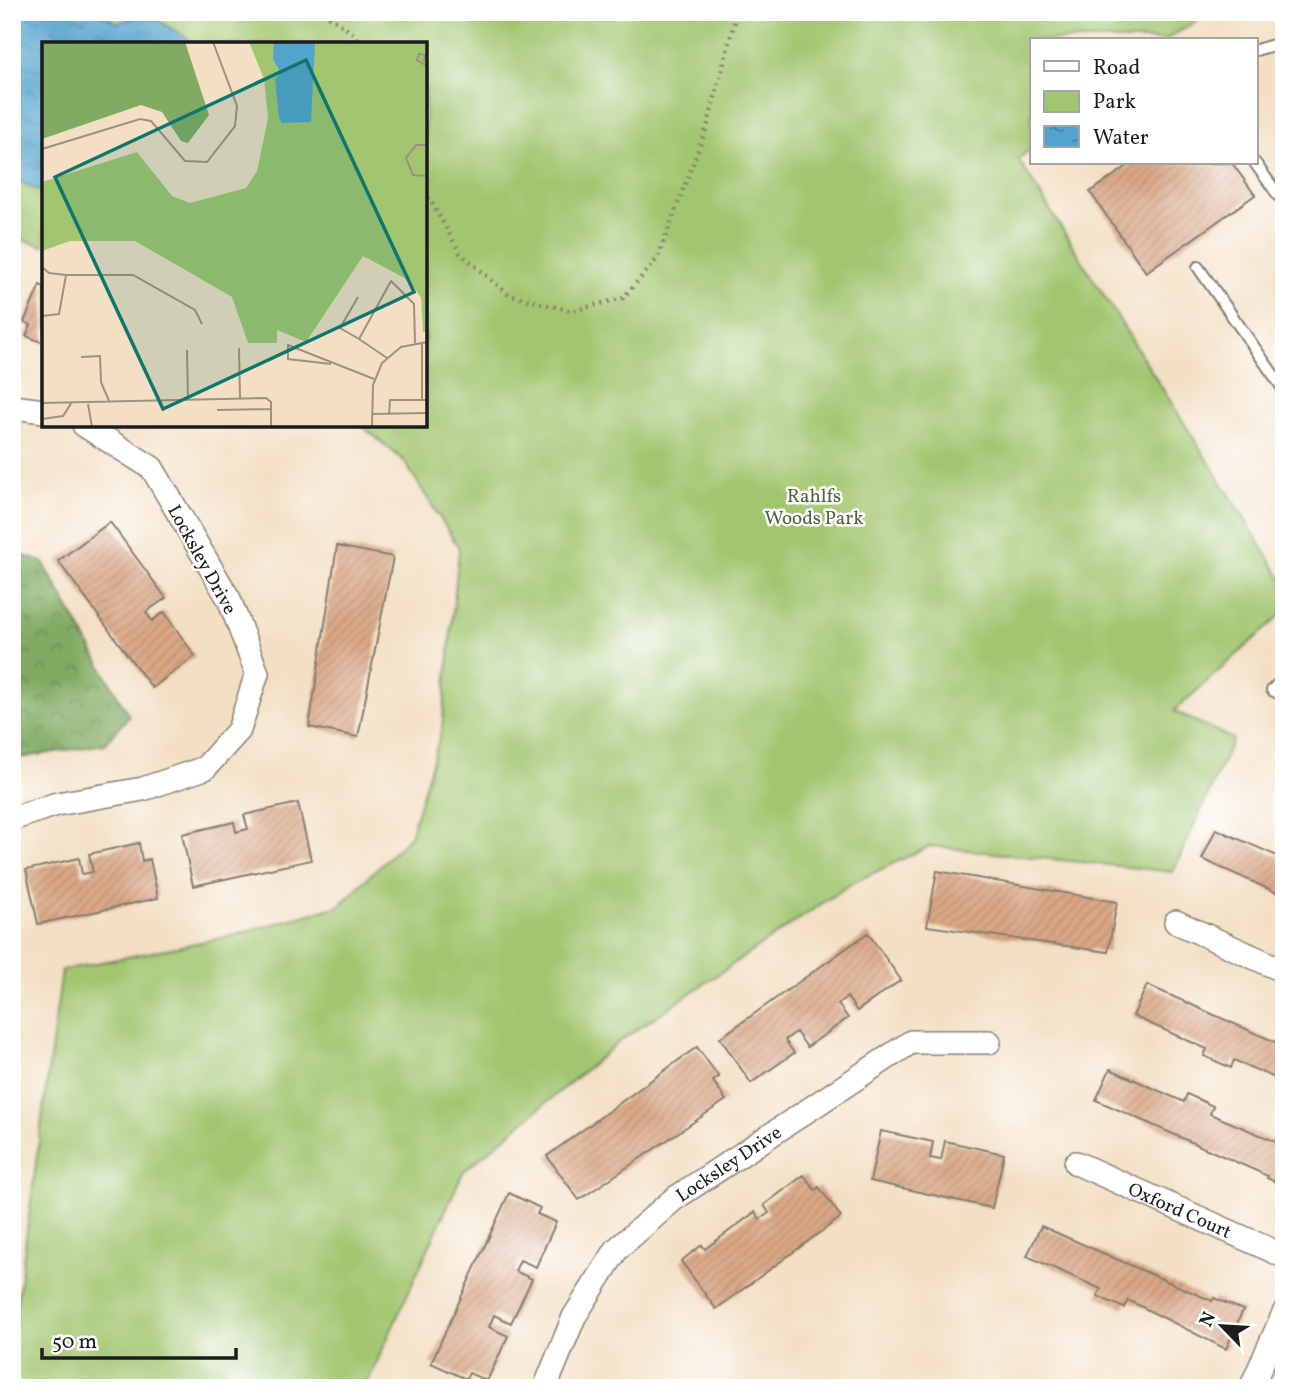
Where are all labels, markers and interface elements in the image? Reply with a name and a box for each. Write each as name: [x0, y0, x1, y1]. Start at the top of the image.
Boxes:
legend: [1030, 38, 1258, 164]
inset map: [42, 42, 427, 427]
text: Road: [1093, 54, 1140, 83]
text: Park: [1093, 88, 1136, 117]
text: Water: [1093, 124, 1149, 153]
park label: Rahlfs Woods Park: [764, 484, 864, 532]
street label: Locksley Drive: [160, 500, 242, 619]
street label: Locksley Drive: [671, 1120, 787, 1209]
street label: Oxford Court: [1123, 1177, 1235, 1246]
north arrow: [1188, 1292, 1258, 1362]
text: N: [1194, 1308, 1223, 1331]
scale bar: [42, 1316, 236, 1360]
text: 50 m: [52, 1328, 97, 1357]

